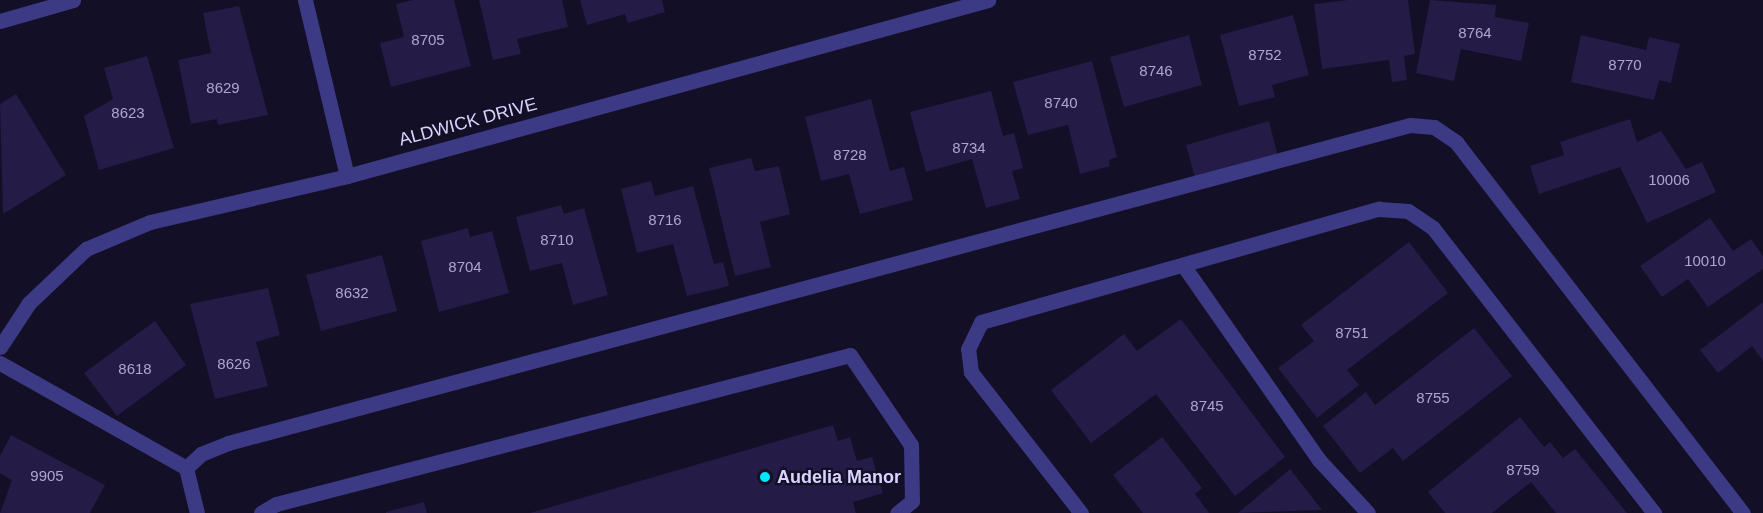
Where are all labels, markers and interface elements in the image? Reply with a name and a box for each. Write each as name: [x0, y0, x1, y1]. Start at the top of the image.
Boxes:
house number: 8764: [1458, 24, 1492, 42]
house number: 8705: [411, 31, 445, 49]
house number: 8752: [1248, 46, 1282, 64]
house number: 8770: [1608, 56, 1642, 74]
house number: 8746: [1139, 62, 1173, 80]
house number: 8629: [206, 79, 240, 97]
street label: ALDWICK DRIVE: [397, 93, 539, 151]
house number: 8740: [1044, 94, 1078, 112]
house number: 8623: [111, 104, 145, 122]
house number: 8734: [952, 139, 986, 157]
house number: 8728: [833, 146, 867, 164]
house number: 10006: [1648, 171, 1690, 189]
house number: 8716: [648, 211, 682, 229]
house number: 8710: [540, 231, 574, 249]
house number: 10010: [1684, 252, 1726, 270]
house number: 8704: [448, 258, 482, 276]
house number: 8632: [335, 284, 369, 302]
house number: 8751: [1335, 324, 1369, 342]
house number: 8626: [217, 355, 251, 373]
house number: 8618: [118, 360, 152, 378]
house number: 8755: [1416, 389, 1450, 407]
house number: 8745: [1190, 397, 1224, 415]
house number: 8759: [1506, 461, 1540, 479]
place label: Audelia Manor: [777, 466, 901, 488]
house number: 9905: [30, 467, 64, 485]
marker: Audelia Manor: [758, 470, 772, 484]

